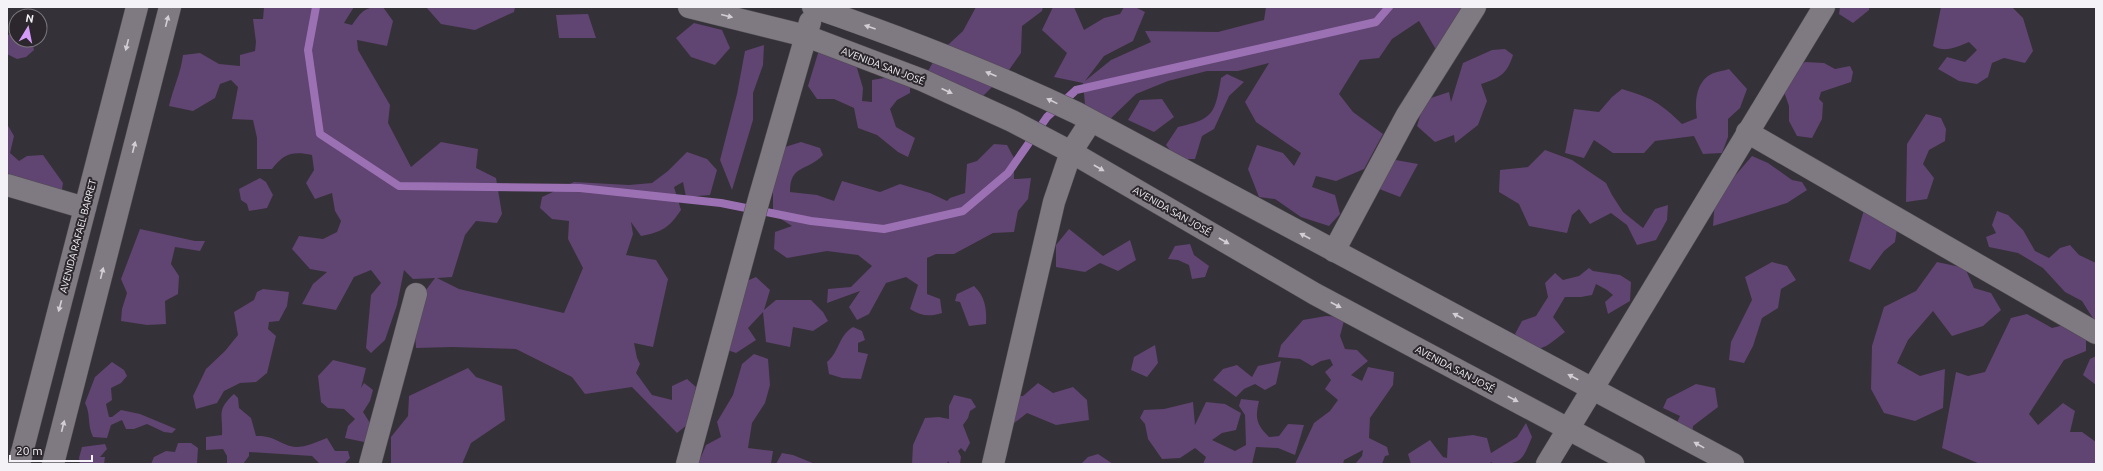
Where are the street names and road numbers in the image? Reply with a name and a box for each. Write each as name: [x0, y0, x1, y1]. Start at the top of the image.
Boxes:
street label: AVENIDA SAN JOSÉ: [840, 44, 927, 87]
street label: AVENIDA RAFAEL BARRET: [58, 178, 99, 294]
street label: AVENIDA SAN JOSÉ: [1131, 183, 1214, 238]
street label: AVENIDA SAN JOSÉ: [1414, 343, 1497, 395]

